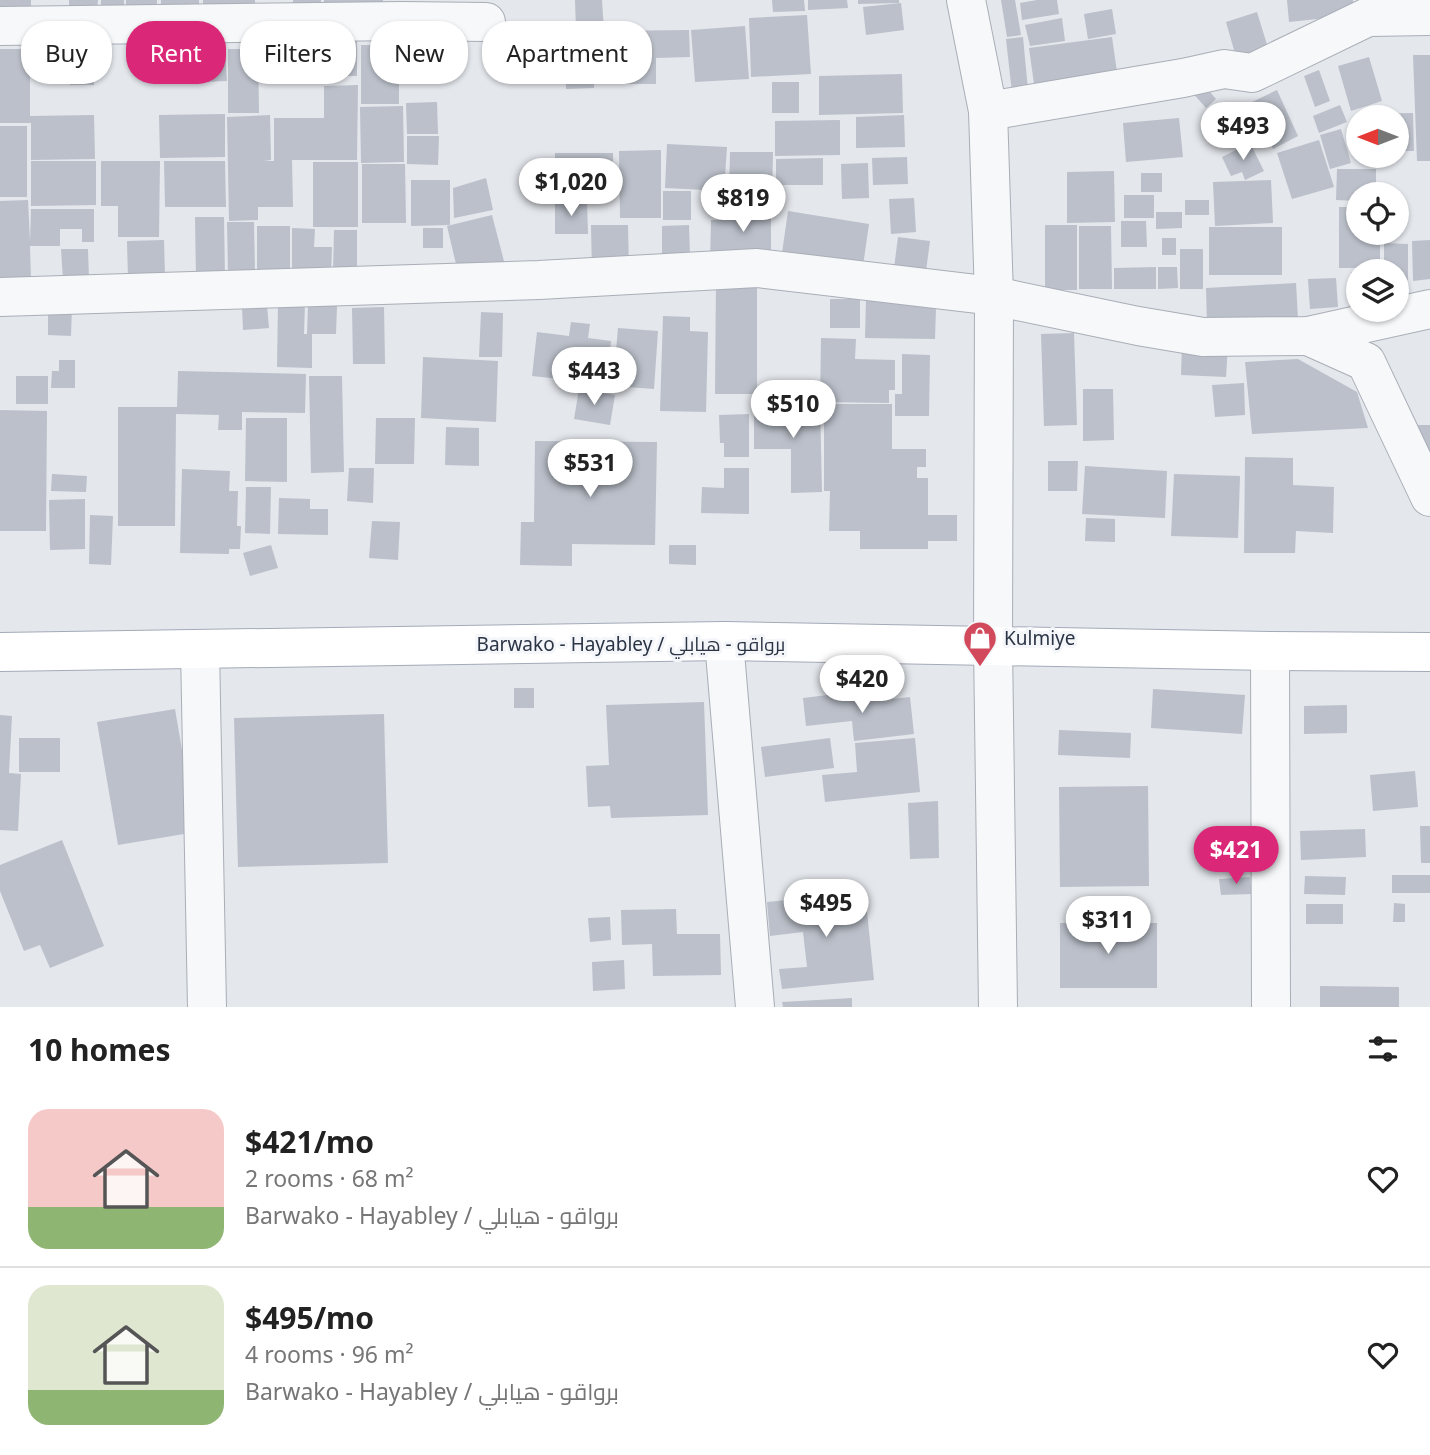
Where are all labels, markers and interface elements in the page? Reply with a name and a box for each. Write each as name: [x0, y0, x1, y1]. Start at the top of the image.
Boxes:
chip: Buy: [21, 21, 112, 84]
chip: Rent: [126, 21, 226, 84]
chip: Filters: [240, 21, 356, 84]
chip: New: [370, 21, 468, 84]
chip: Apartment: [482, 21, 652, 84]
pin: $493: [1202, 102, 1284, 162]
north arrow: [1346, 105, 1409, 168]
map controls: [1346, 105, 1409, 322]
text: $493: [1217, 109, 1269, 141]
pin: $1,020: [514, 158, 628, 218]
text: $1,020: [535, 165, 607, 197]
pin: $819: [702, 174, 784, 234]
text: $819: [717, 181, 769, 213]
button: locate: [1346, 182, 1409, 245]
button: layers: [1346, 259, 1409, 322]
pin: $443: [553, 348, 635, 407]
text: $443: [568, 354, 620, 386]
pin: $510: [752, 380, 834, 440]
text: $510: [767, 387, 819, 419]
pin: $531: [549, 440, 631, 499]
text: $531: [564, 446, 616, 478]
shop icon: Kulmiye: [961, 619, 999, 668]
place label: Kulmiye: [1004, 625, 1075, 651]
street label: Barwako - Hayabley / برواقو - هيابلي: [477, 631, 785, 659]
pin: $420: [821, 656, 903, 715]
text: $420: [836, 662, 888, 694]
pin: $421: [1195, 826, 1277, 886]
text: $421: [1210, 833, 1262, 865]
pin: $495: [785, 880, 867, 939]
text: $495: [800, 886, 852, 918]
pin: $311: [1067, 897, 1149, 956]
text: $311: [1082, 903, 1134, 935]
text: 10 homes: [28, 1029, 171, 1070]
icon: filters: [1364, 1030, 1402, 1068]
text: $421/mo: [245, 1121, 374, 1162]
icon: home: [84, 1137, 168, 1221]
icon: heart: [1364, 1160, 1402, 1198]
text: 2 rooms · 68 m²: [245, 1162, 414, 1194]
text: Barwako - Hayabley / برواقو - هيابلي: [245, 1199, 619, 1231]
text: $495/mo: [245, 1297, 374, 1338]
icon: home: [84, 1313, 168, 1397]
icon: heart: [1364, 1336, 1402, 1374]
text: 4 rooms · 96 m²: [245, 1338, 414, 1370]
text: Barwako - Hayabley / برواقو - هيابلي: [245, 1375, 619, 1407]

